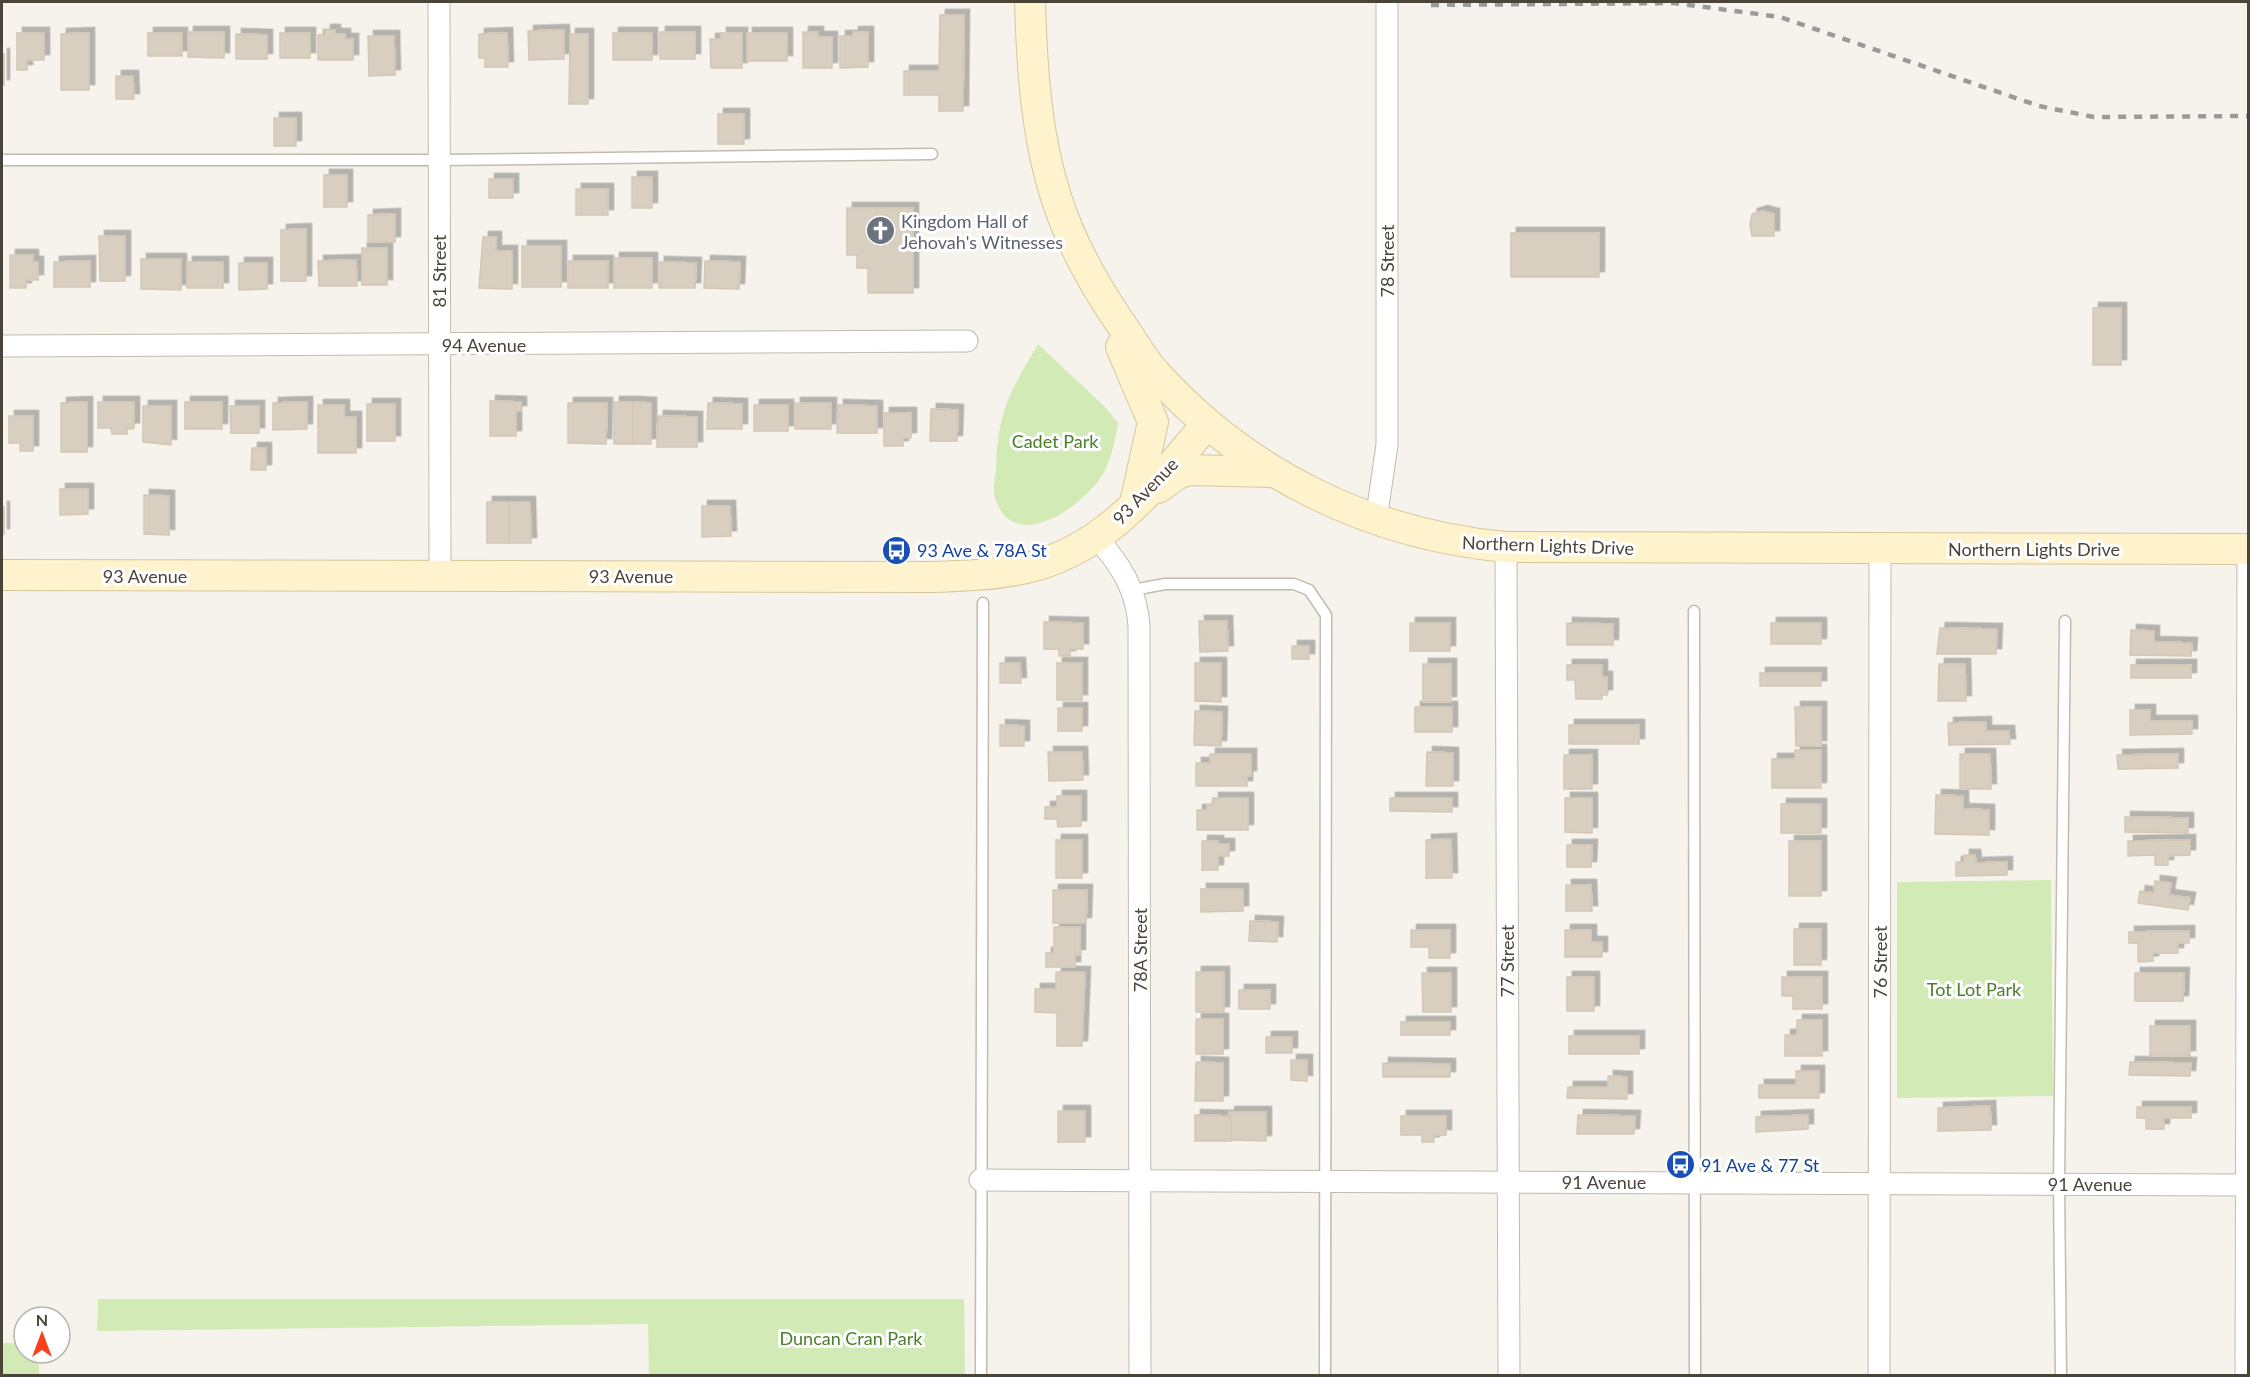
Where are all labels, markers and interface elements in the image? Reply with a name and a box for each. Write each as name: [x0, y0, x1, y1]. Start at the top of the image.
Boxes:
place label: Kingdom Hall of Jehovah's Witnesses: [901, 210, 1063, 253]
church icon: Kingdom Hall of Jehovah's Witnesses: [864, 215, 896, 247]
street label: 78 Street: [1376, 224, 1398, 297]
street label: 81 Street: [428, 234, 450, 307]
street label: 94 Avenue: [442, 334, 526, 356]
park label: Cadet Park: [1012, 430, 1099, 452]
street label: 93 Avenue: [1108, 453, 1182, 529]
street label: Northern Lights Drive: [1462, 531, 1634, 559]
bus stop icon: 93 Ave & 78A St: [880, 534, 912, 566]
street label: Northern Lights Drive: [1948, 538, 2120, 560]
place label: 93 Ave & 78A St: [917, 539, 1047, 561]
street label: 93 Avenue: [103, 565, 187, 587]
street label: 93 Avenue: [589, 565, 673, 587]
street label: 78A Street: [1129, 907, 1151, 992]
street label: 77 Street: [1496, 924, 1518, 997]
street label: 76 Street: [1869, 925, 1891, 998]
park label: Tot Lot Park: [1927, 978, 2022, 1000]
bus stop icon: 91 Ave & 77 St: [1664, 1149, 1696, 1181]
place label: 91 Ave & 77 St: [1701, 1154, 1820, 1176]
street label: 91 Avenue: [1562, 1171, 1646, 1193]
street label: 91 Avenue: [2048, 1173, 2132, 1195]
north arrow: [12, 1305, 72, 1365]
text: N: [36, 1310, 48, 1329]
park label: Duncan Cran Park: [780, 1327, 923, 1349]

